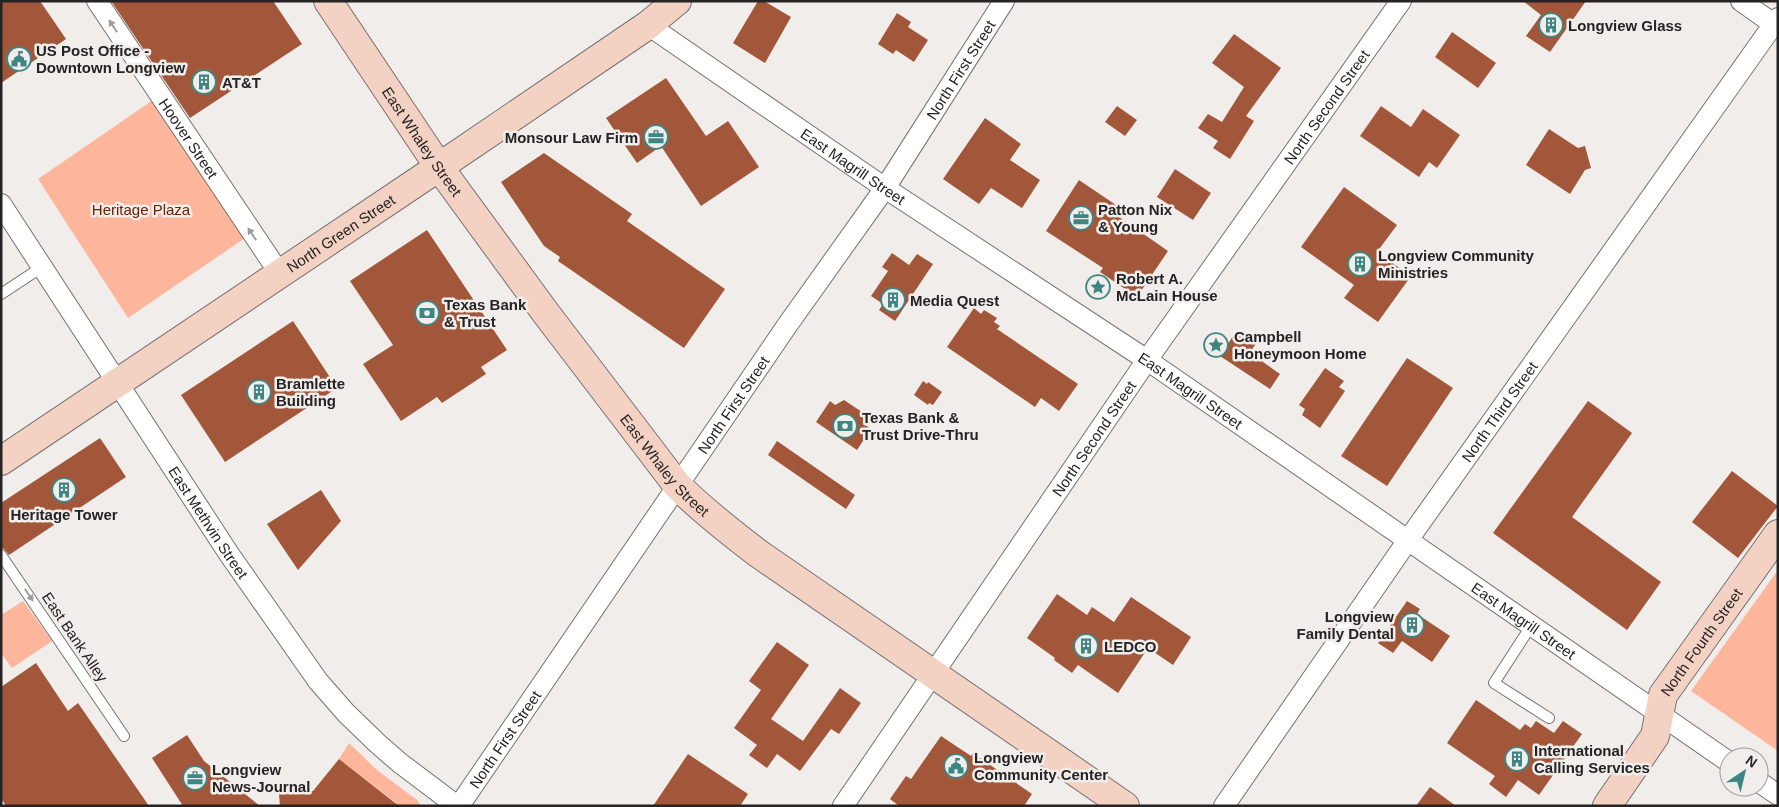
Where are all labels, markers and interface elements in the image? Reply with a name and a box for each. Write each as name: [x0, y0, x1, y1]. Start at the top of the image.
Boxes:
building icon: Longview Glass: [1538, 12, 1564, 38]
street label: North First Street: [923, 16, 999, 122]
place label: Longview Glass: [1568, 17, 1682, 34]
one-way arrow: [109, 19, 118, 33]
place label: US Post Office - Downtown Longview: [36, 42, 185, 76]
public building icon: US Post Office - Downtown Longview: [6, 46, 32, 72]
street label: North Second Street: [1280, 46, 1373, 167]
building icon: AT&T: [191, 69, 217, 95]
place label: AT&T: [222, 74, 261, 91]
street label: East Whaley Street: [379, 83, 466, 200]
street label: Hoover Street: [156, 95, 222, 182]
office icon: Monsour Law Firm: [643, 124, 669, 150]
street label: East Magrill Street: [798, 124, 909, 208]
place label: Monsour Law Firm: [505, 129, 638, 146]
street label: North Green Street: [283, 190, 399, 275]
park label: Heritage Plaza: [92, 201, 191, 218]
place label: Patton Nix & Young: [1098, 201, 1173, 235]
office icon: Patton Nix & Young: [1068, 205, 1094, 231]
one-way arrow: [248, 227, 257, 241]
place label: Longview Community Ministries: [1378, 247, 1534, 281]
building icon: Longview Community Ministries: [1347, 251, 1373, 277]
place label: Robert A. McLain House: [1116, 270, 1218, 304]
place icon: Robert A. McLain House: [1085, 274, 1111, 300]
building icon: Media Quest: [880, 287, 906, 313]
place label: Media Quest: [910, 292, 999, 309]
place label: Texas Bank & Trust: [444, 296, 527, 330]
bank icon: Texas Bank & Trust: [414, 300, 440, 326]
place label: Campbell Honeymoon Home: [1234, 328, 1367, 362]
place icon: Campbell Honeymoon Home: [1203, 332, 1229, 358]
street label: East Magrill Street: [1135, 348, 1247, 432]
street label: North First Street: [694, 352, 773, 457]
street label: North Third Street: [1458, 357, 1541, 465]
place label: Bramlette Building: [276, 375, 345, 409]
street label: North Second Street: [1048, 377, 1139, 499]
building icon: Bramlette Building: [246, 379, 272, 405]
place label: Texas Bank & Trust Drive-Thru: [862, 409, 979, 443]
street label: East Whaley Street: [617, 411, 714, 520]
bank icon: Texas Bank & Trust Drive-Thru: [832, 413, 858, 439]
street label: East Methvin Street: [166, 463, 252, 582]
building icon: Heritage Tower: [51, 477, 77, 503]
place label: Heritage Tower: [10, 506, 118, 523]
street label: East Magrill Street: [1469, 578, 1580, 663]
street label: North Fourth Street: [1657, 584, 1746, 699]
one-way arrow: [24, 589, 33, 602]
street label: East Bank Alley: [39, 589, 111, 685]
place label: Longview Family Dental: [1296, 608, 1394, 642]
building icon: Longview Family Dental: [1399, 612, 1425, 638]
building icon: LEDCO: [1073, 633, 1099, 659]
place label: LEDCO: [1104, 638, 1157, 655]
street label: North First Street: [465, 686, 544, 791]
place label: International Calling Services: [1534, 742, 1650, 776]
building icon: International Calling Services: [1504, 746, 1530, 772]
north arrow: [1719, 747, 1769, 797]
place label: Longview Community Center: [974, 749, 1108, 783]
text: N: [1743, 752, 1760, 771]
public building icon: Longview Community Center: [943, 753, 969, 779]
place label: Longview News-Journal: [212, 761, 310, 795]
office icon: Longview News-Journal: [182, 765, 208, 791]

